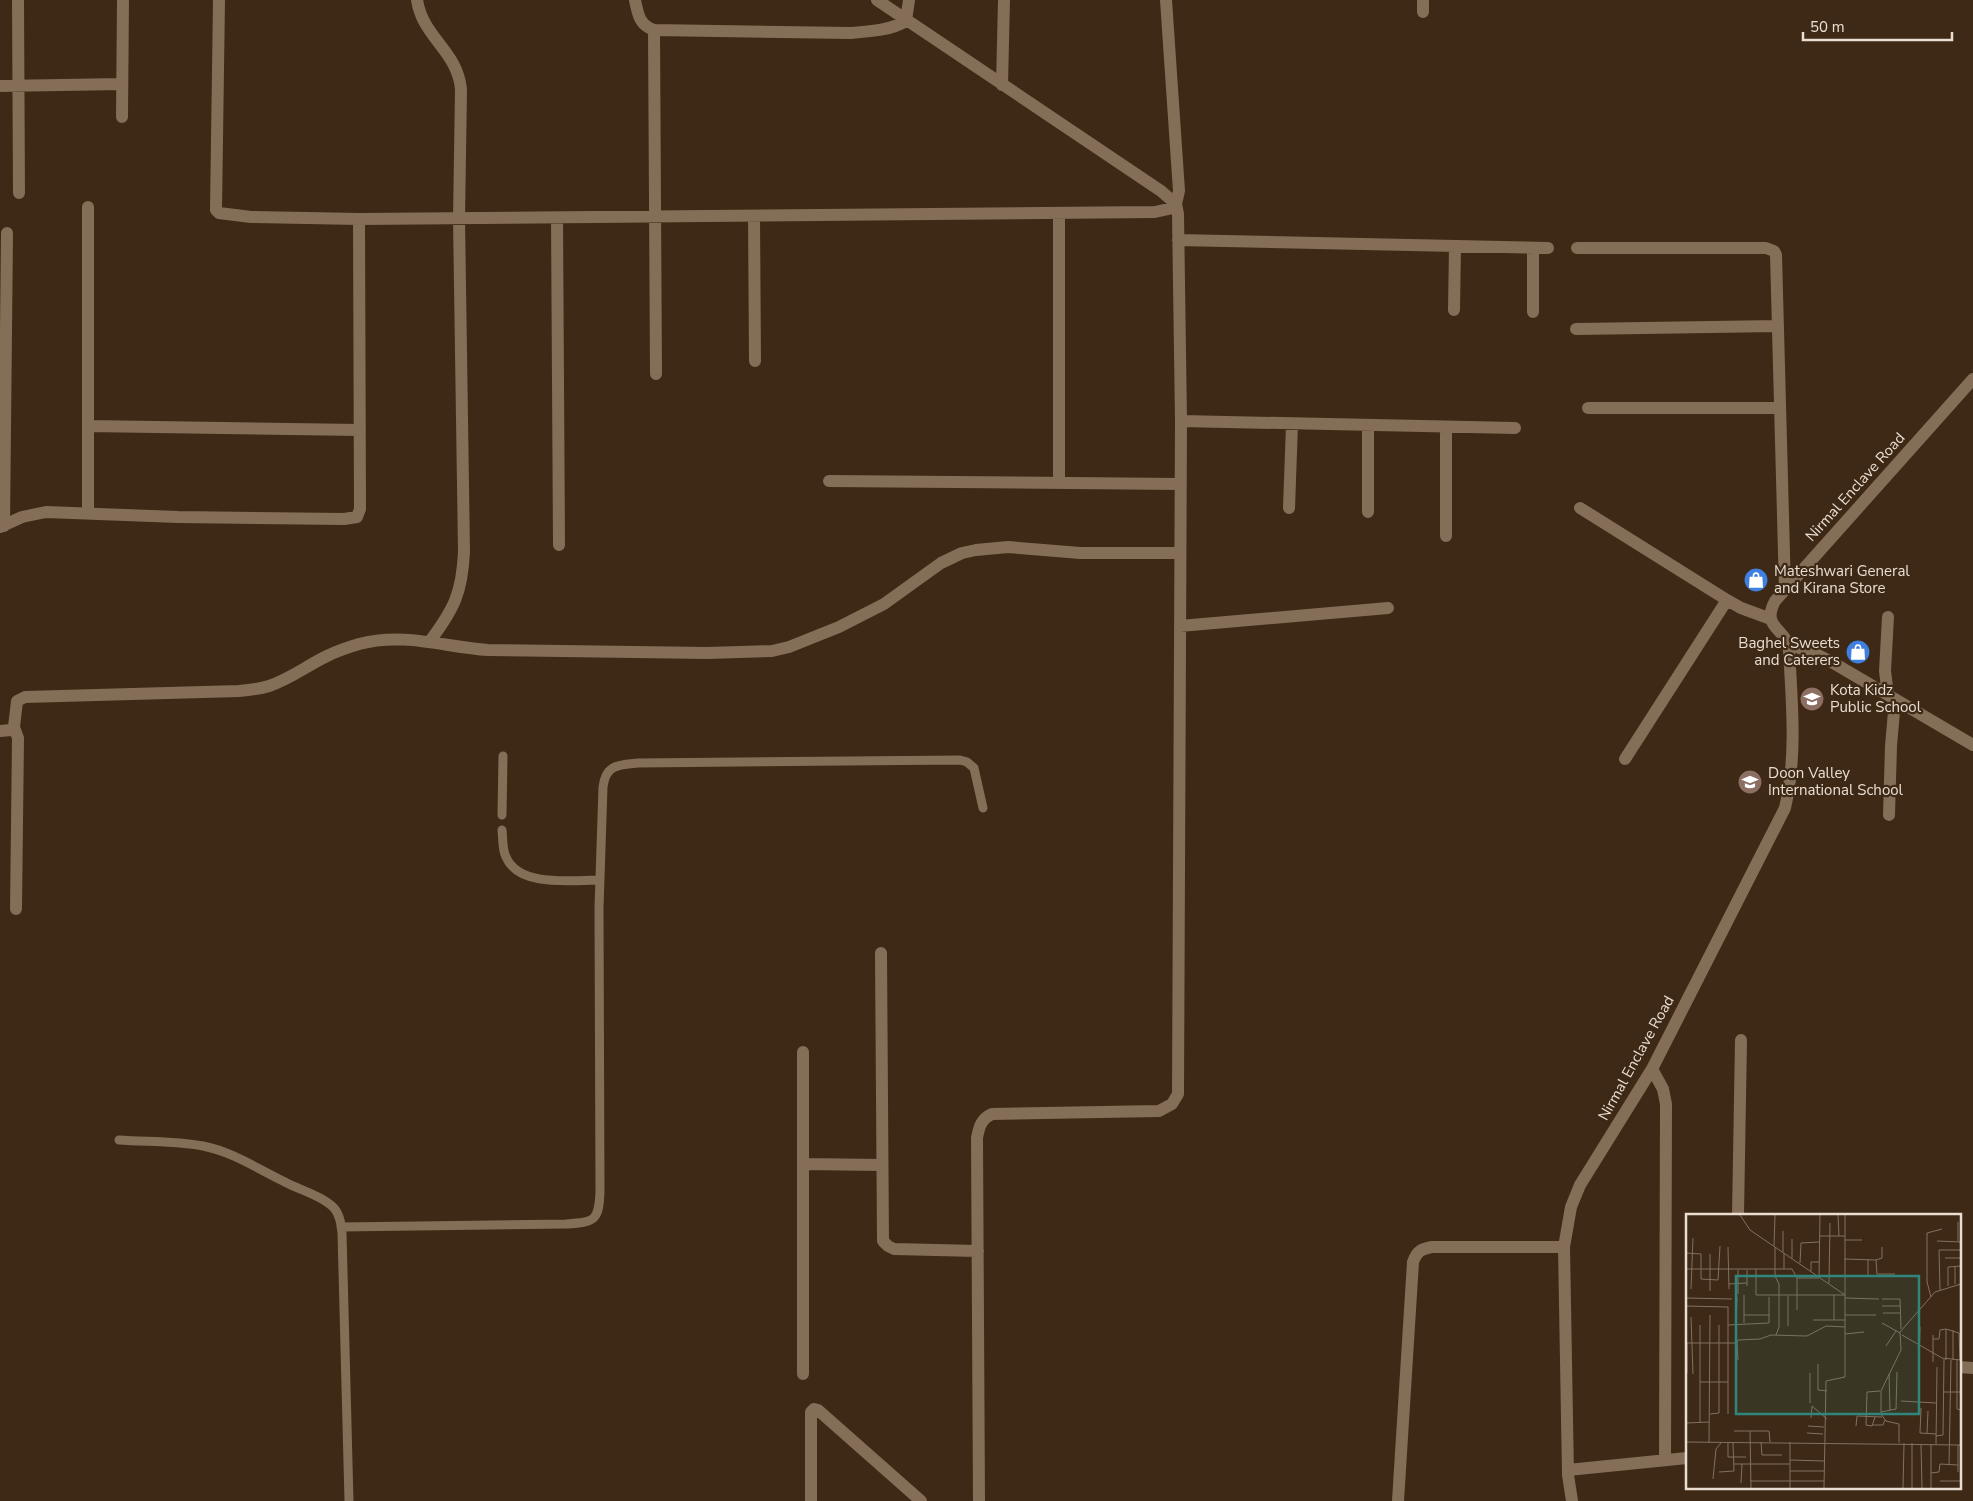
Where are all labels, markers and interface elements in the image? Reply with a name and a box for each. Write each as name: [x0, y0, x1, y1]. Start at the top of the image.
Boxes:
scale bar: [1803, 10, 1952, 42]
text: 50 m: [1810, 17, 1845, 37]
street label: Nirmal Enclave Road: [1801, 428, 1909, 546]
place label: Mateshwari General and Kirana Store: [1774, 561, 1910, 598]
shop icon: Mateshwari General and Kirana Store: [1743, 567, 1769, 593]
place label: Baghel Sweets and Caterers: [1738, 633, 1840, 670]
shop icon: Baghel Sweets and Caterers: [1845, 639, 1871, 665]
place label: Kota Kidz Public School: [1830, 680, 1922, 717]
school or university icon: Kota Kidz Public School: [1799, 686, 1825, 712]
place label: Doon Valley International School: [1768, 763, 1904, 800]
school or university icon: Doon Valley International School: [1737, 769, 1763, 795]
street label: Nirmal Enclave Road: [1593, 992, 1679, 1124]
inset map: [1686, 1214, 1960, 1488]

